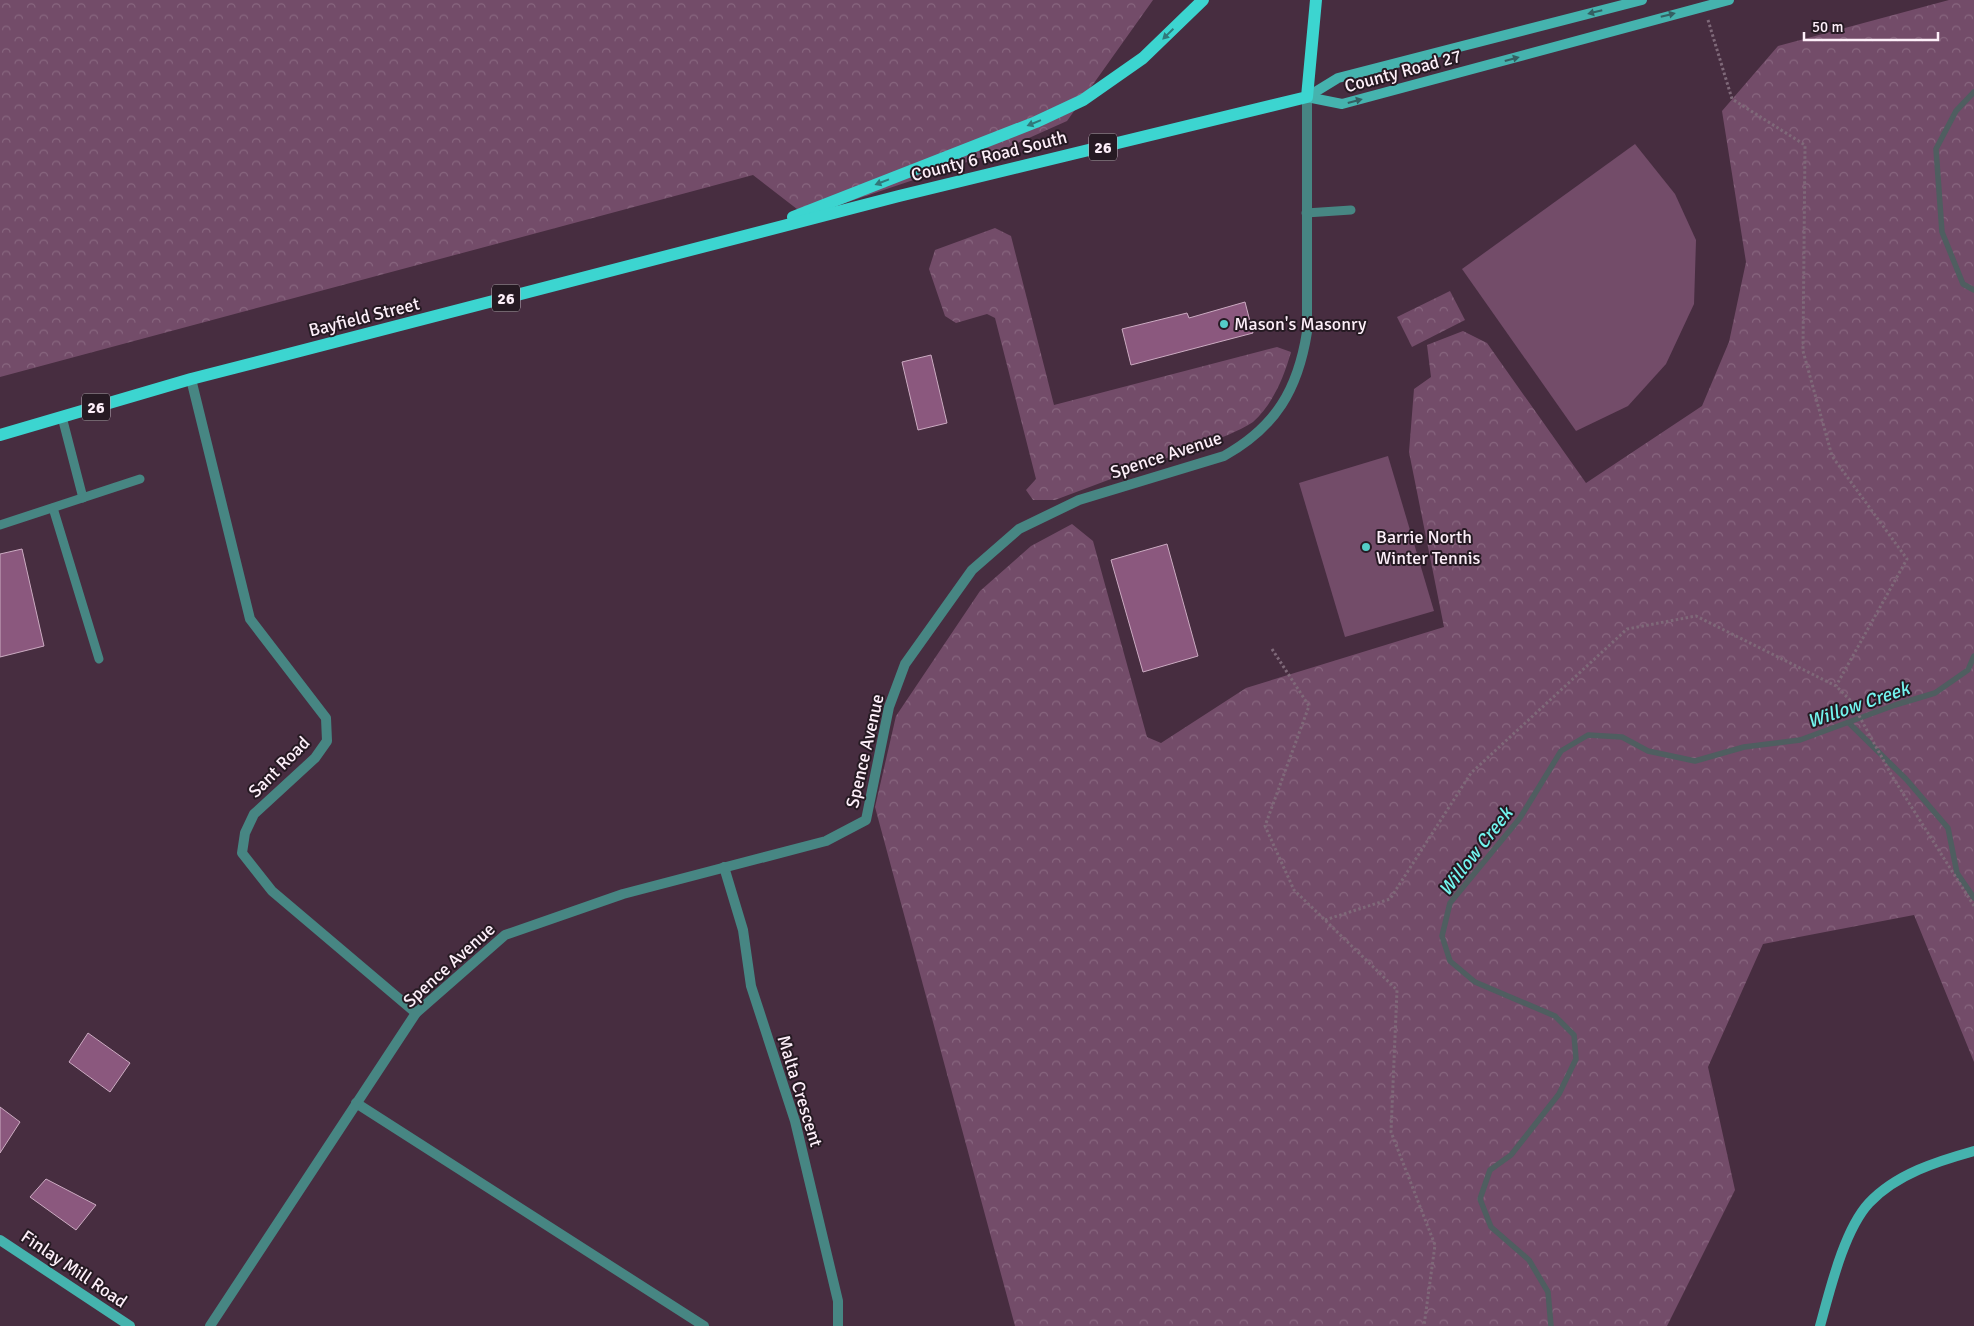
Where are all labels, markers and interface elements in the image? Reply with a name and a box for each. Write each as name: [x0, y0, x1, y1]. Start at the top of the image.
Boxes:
one-way arrow: [1588, 8, 1603, 16]
scale bar: [1804, 10, 1938, 42]
one-way arrow: [1661, 11, 1676, 19]
text: 50 m: [1812, 18, 1843, 36]
one-way arrow: [1163, 28, 1175, 40]
street label: County Road 27: [1342, 45, 1464, 97]
one-way arrow: [1504, 55, 1519, 63]
one-way arrow: [1347, 96, 1362, 104]
one-way arrow: [1026, 119, 1041, 127]
street label: County 6 Road South: [909, 126, 1069, 186]
road number: 26: [1089, 134, 1117, 160]
one-way arrow: [874, 178, 889, 186]
road number: 26: [492, 284, 520, 312]
street label: Bayfield Street: [306, 293, 422, 341]
place label: Mason's Masonry: [1234, 313, 1367, 335]
marker: Mason's Masonry: [1218, 318, 1230, 330]
road number: 26: [82, 394, 110, 421]
street label: Spence Avenue: [1107, 427, 1225, 483]
place label: Barrie North Winter Tennis: [1376, 526, 1481, 569]
marker: Barrie North Winter Tennis: [1360, 541, 1372, 553]
water label: Willow Creek: [1804, 676, 1914, 734]
street label: Spence Avenue: [841, 692, 889, 810]
street label: Sant Road: [244, 732, 314, 802]
water label: Willow Creek: [1434, 801, 1519, 901]
street label: Spence Avenue: [399, 918, 499, 1012]
street label: Malta Crescent: [773, 1033, 827, 1149]
street label: Finlay Mill Road: [17, 1226, 131, 1312]

